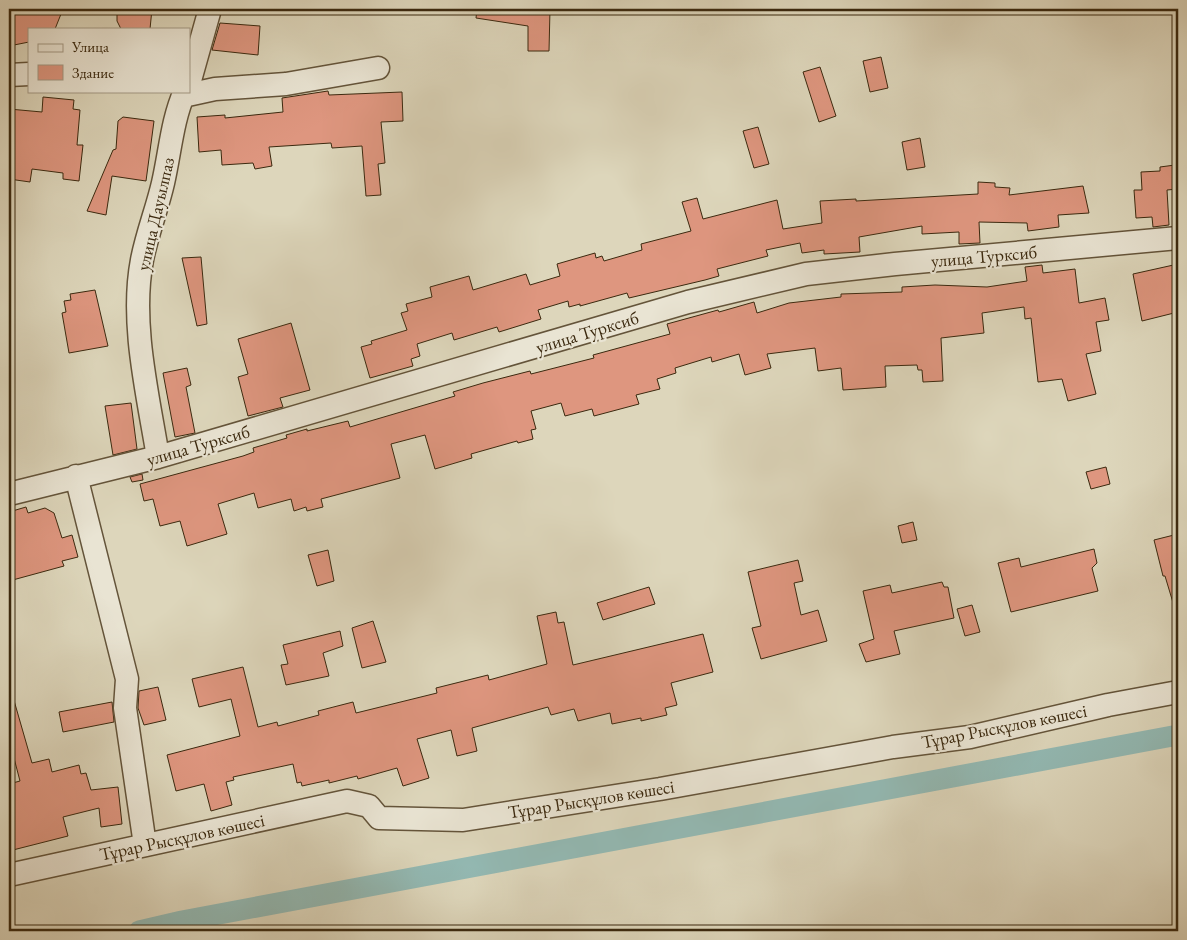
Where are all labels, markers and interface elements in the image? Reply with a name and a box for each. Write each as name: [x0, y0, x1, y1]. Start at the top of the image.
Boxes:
legend: [28, 28, 190, 92]
text: Улица: [71, 37, 109, 56]
text: Здание: [72, 63, 114, 82]
street label: улица Дауылпаз: [131, 155, 179, 273]
street label: улица Турксиб: [930, 240, 1038, 272]
street label: улица Турксиб: [533, 305, 641, 359]
street label: улица Турксиб: [144, 419, 252, 471]
street label: Тұрар Рысқұлов көшесі: [919, 699, 1089, 753]
street label: Тұрар Рысқұлов көшесі: [506, 774, 676, 824]
street label: Тұрар Рысқұлов көшесі: [97, 808, 267, 866]

